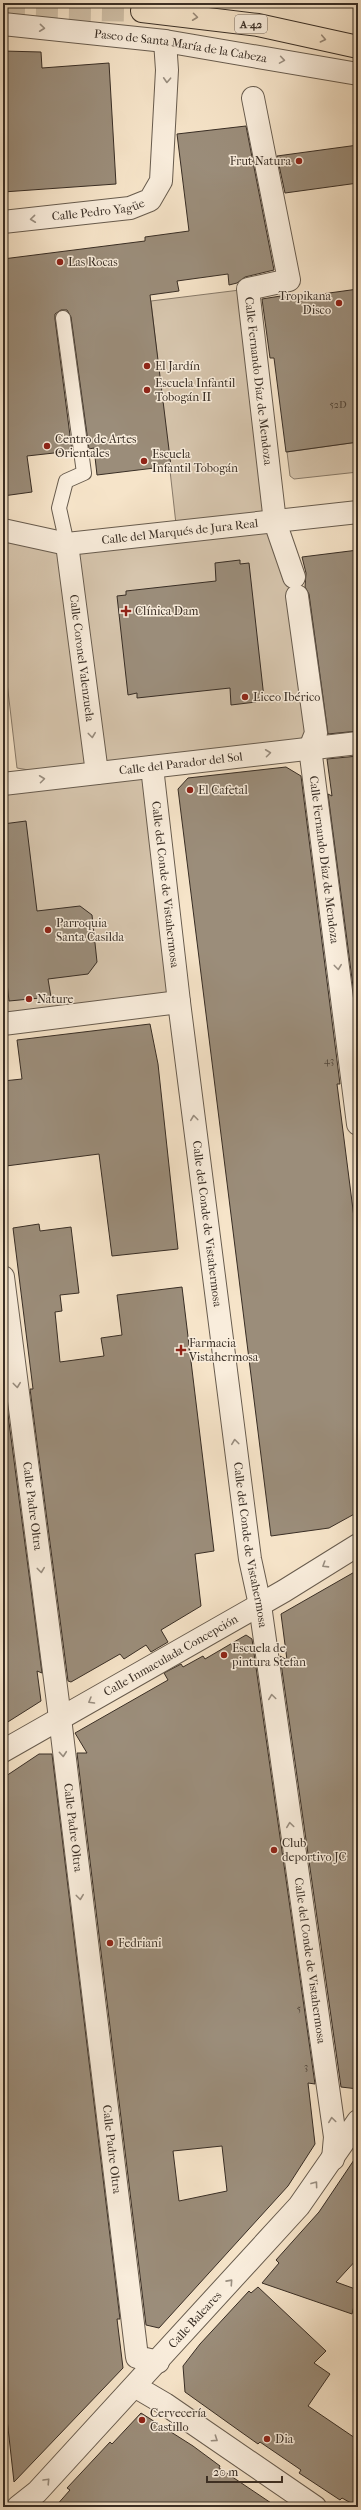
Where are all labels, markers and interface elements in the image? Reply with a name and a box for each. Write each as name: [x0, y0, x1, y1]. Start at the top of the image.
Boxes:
one-way arrow: [192, 13, 198, 22]
road number: A-42: [235, 15, 267, 33]
one-way arrow: [39, 23, 45, 32]
street label: Paseo de Santa María de la Cabeza: [94, 27, 269, 65]
one-way arrow: [320, 35, 326, 43]
one-way arrow: [278, 55, 285, 64]
one-way arrow: [163, 77, 171, 83]
place label: Frut Natura: [230, 154, 291, 168]
marker: Frut Natura: [294, 156, 304, 166]
street label: Calle Pedro Yagüe: [51, 196, 147, 224]
one-way arrow: [30, 214, 36, 223]
place label: Las Rocas: [68, 255, 118, 269]
marker: Las Rocas: [55, 257, 65, 267]
place label: Tropikana Disco: [278, 289, 331, 317]
street label: Calle Fernando Díaz de Mendoza: [242, 296, 275, 466]
marker: Tropikana Disco: [334, 298, 344, 308]
place label: El Jardín: [155, 359, 200, 373]
marker: El Jardín: [142, 361, 152, 371]
place label: Escuela Infantil Tobogán II: [155, 376, 236, 404]
marker: Escuela Infantil Tobogán II: [142, 385, 152, 395]
house number: 52D: [329, 399, 347, 411]
place label: Centro de Artes Orientales: [55, 432, 137, 460]
marker: Centro de Artes Orientales: [42, 441, 52, 451]
place label: Escuela Infantil Tobogán: [152, 447, 238, 475]
marker: Escuela Infantil Tobogán: [139, 456, 149, 466]
street label: Calle del Marqués de Jura Real: [101, 516, 259, 547]
street label: Calle Coronel Valenzuela: [67, 594, 97, 723]
place label: Clínica Dam: [135, 604, 198, 618]
marker: Clínica Dam: [120, 605, 132, 617]
place label: Liceo Ibérico: [253, 690, 320, 704]
marker: Liceo Ibérico: [240, 692, 250, 702]
one-way arrow: [87, 732, 96, 738]
street label: Calle del Parador del Sol: [118, 749, 244, 778]
one-way arrow: [265, 749, 271, 758]
one-way arrow: [39, 775, 45, 784]
street label: Calle Fernando Díaz de Mendoza: [307, 775, 342, 945]
place label: El Cafetal: [198, 783, 248, 797]
marker: El Cafetal: [185, 785, 195, 795]
street label: Calle del Conde de Vistahermosa: [149, 800, 182, 969]
place label: Parroquia Santa Casilda: [56, 916, 124, 944]
marker: Parroquia Santa Casilda: [43, 925, 53, 935]
one-way arrow: [333, 964, 342, 970]
place label: Nature: [37, 992, 73, 1006]
marker: Nature: [24, 994, 34, 1004]
house number: 43: [324, 1055, 334, 1067]
one-way arrow: [190, 1115, 199, 1122]
street label: Calle del Conde de Vistahermosa: [190, 1140, 225, 1308]
place label: Farmacia Vistahermosa: [188, 1336, 259, 1364]
marker: Farmacia Vistahermosa: [176, 1345, 186, 1355]
one-way arrow: [12, 1382, 21, 1388]
one-way arrow: [231, 1439, 240, 1445]
street label: Calle Padre Oltra: [20, 1461, 45, 1552]
street label: Calle del Conde de Vistahermosa: [231, 1461, 270, 1629]
one-way arrow: [322, 1561, 329, 1568]
one-way arrow: [36, 1567, 45, 1573]
street label: Calle Inmaculada Concepción: [101, 1612, 240, 1699]
place label: Escuela de pintura Stefan: [231, 1641, 306, 1669]
marker: Escuela de pintura Stefan: [219, 1650, 229, 1660]
one-way arrow: [268, 1694, 277, 1700]
one-way arrow: [88, 1696, 95, 1703]
one-way arrow: [59, 1751, 68, 1757]
street label: Calle Padre Oltra: [61, 1782, 86, 1873]
one-way arrow: [286, 1822, 295, 1828]
place label: Club deportivo JC: [282, 1836, 347, 1864]
marker: Club deportivo JC: [269, 1845, 279, 1855]
street label: Calle del Conde de Vistahermosa: [291, 1876, 329, 2045]
one-way arrow: [76, 1894, 85, 1900]
place label: Fedriani: [118, 1936, 162, 1950]
marker: Fedriani: [105, 1938, 115, 1948]
house number: 5: [297, 2003, 301, 2015]
house number: 3: [304, 2061, 308, 2073]
street label: Calle Padre Oltra: [100, 2104, 124, 2195]
one-way arrow: [328, 2117, 337, 2123]
one-way arrow: [310, 2182, 317, 2189]
one-way arrow: [225, 2280, 232, 2287]
street label: Calle Baleares: [165, 2288, 225, 2351]
place label: Cervecería Castillo: [150, 2406, 207, 2434]
marker: Cervecería Castillo: [137, 2415, 147, 2425]
place label: Dia: [275, 2432, 294, 2446]
one-way arrow: [211, 2434, 218, 2442]
marker: Dia: [262, 2434, 272, 2444]
scale bar: [207, 2458, 282, 2484]
text: 20 m: [213, 2465, 238, 2479]
one-way arrow: [42, 2478, 50, 2486]

